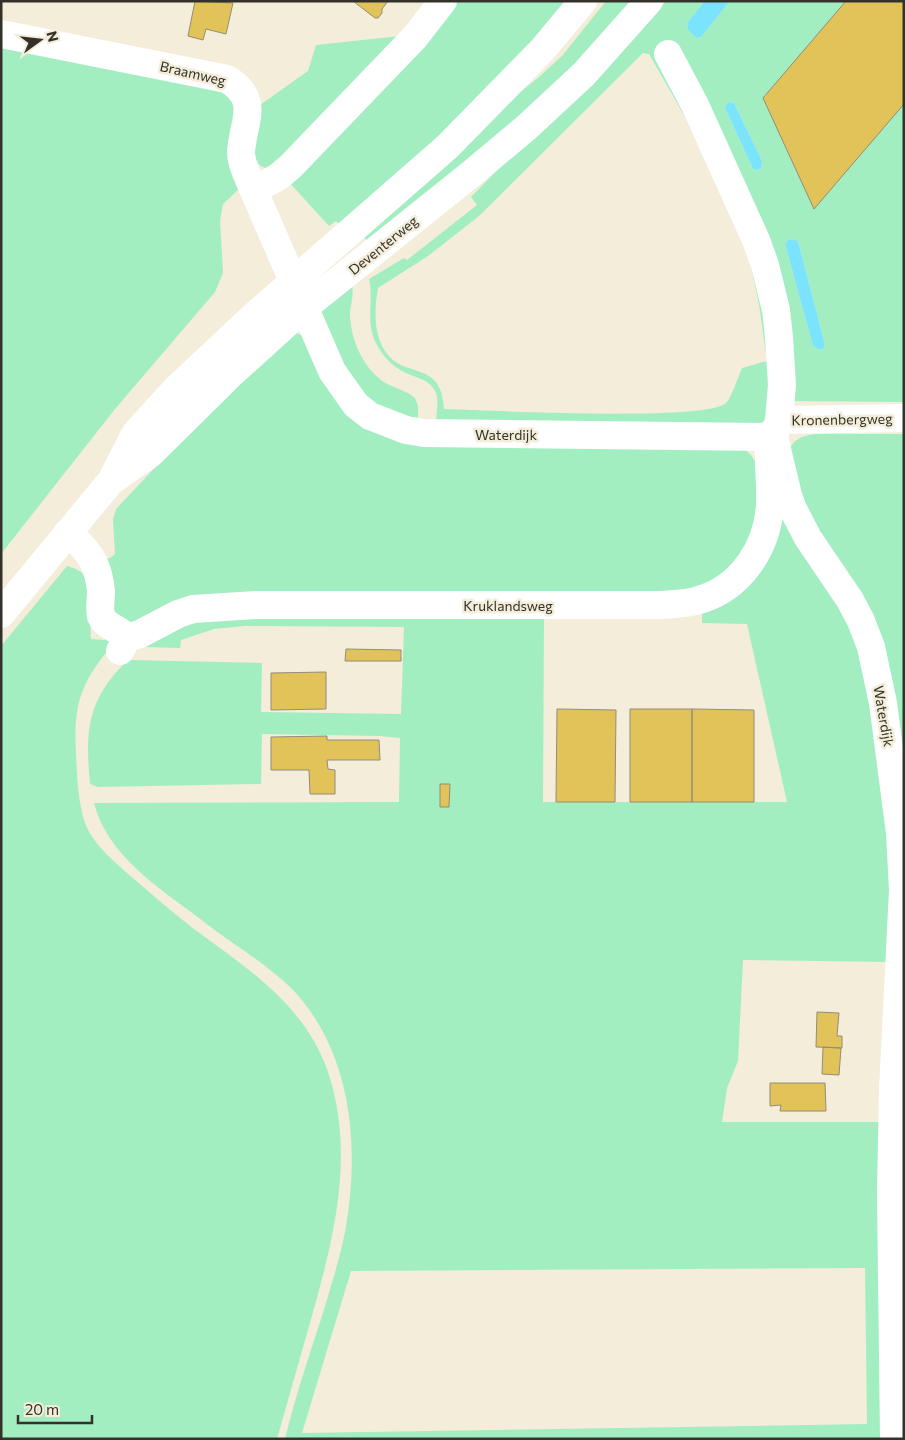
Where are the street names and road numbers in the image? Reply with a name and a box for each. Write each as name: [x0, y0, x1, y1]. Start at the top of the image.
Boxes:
street label: Braamweg: [158, 57, 228, 89]
street label: Deventerweg: [345, 212, 421, 278]
street label: Kronenbergweg: [791, 410, 893, 428]
street label: Waterdijk: [475, 426, 537, 443]
street label: Kruklandsweg: [463, 597, 553, 614]
street label: Waterdijk: [870, 684, 898, 748]

